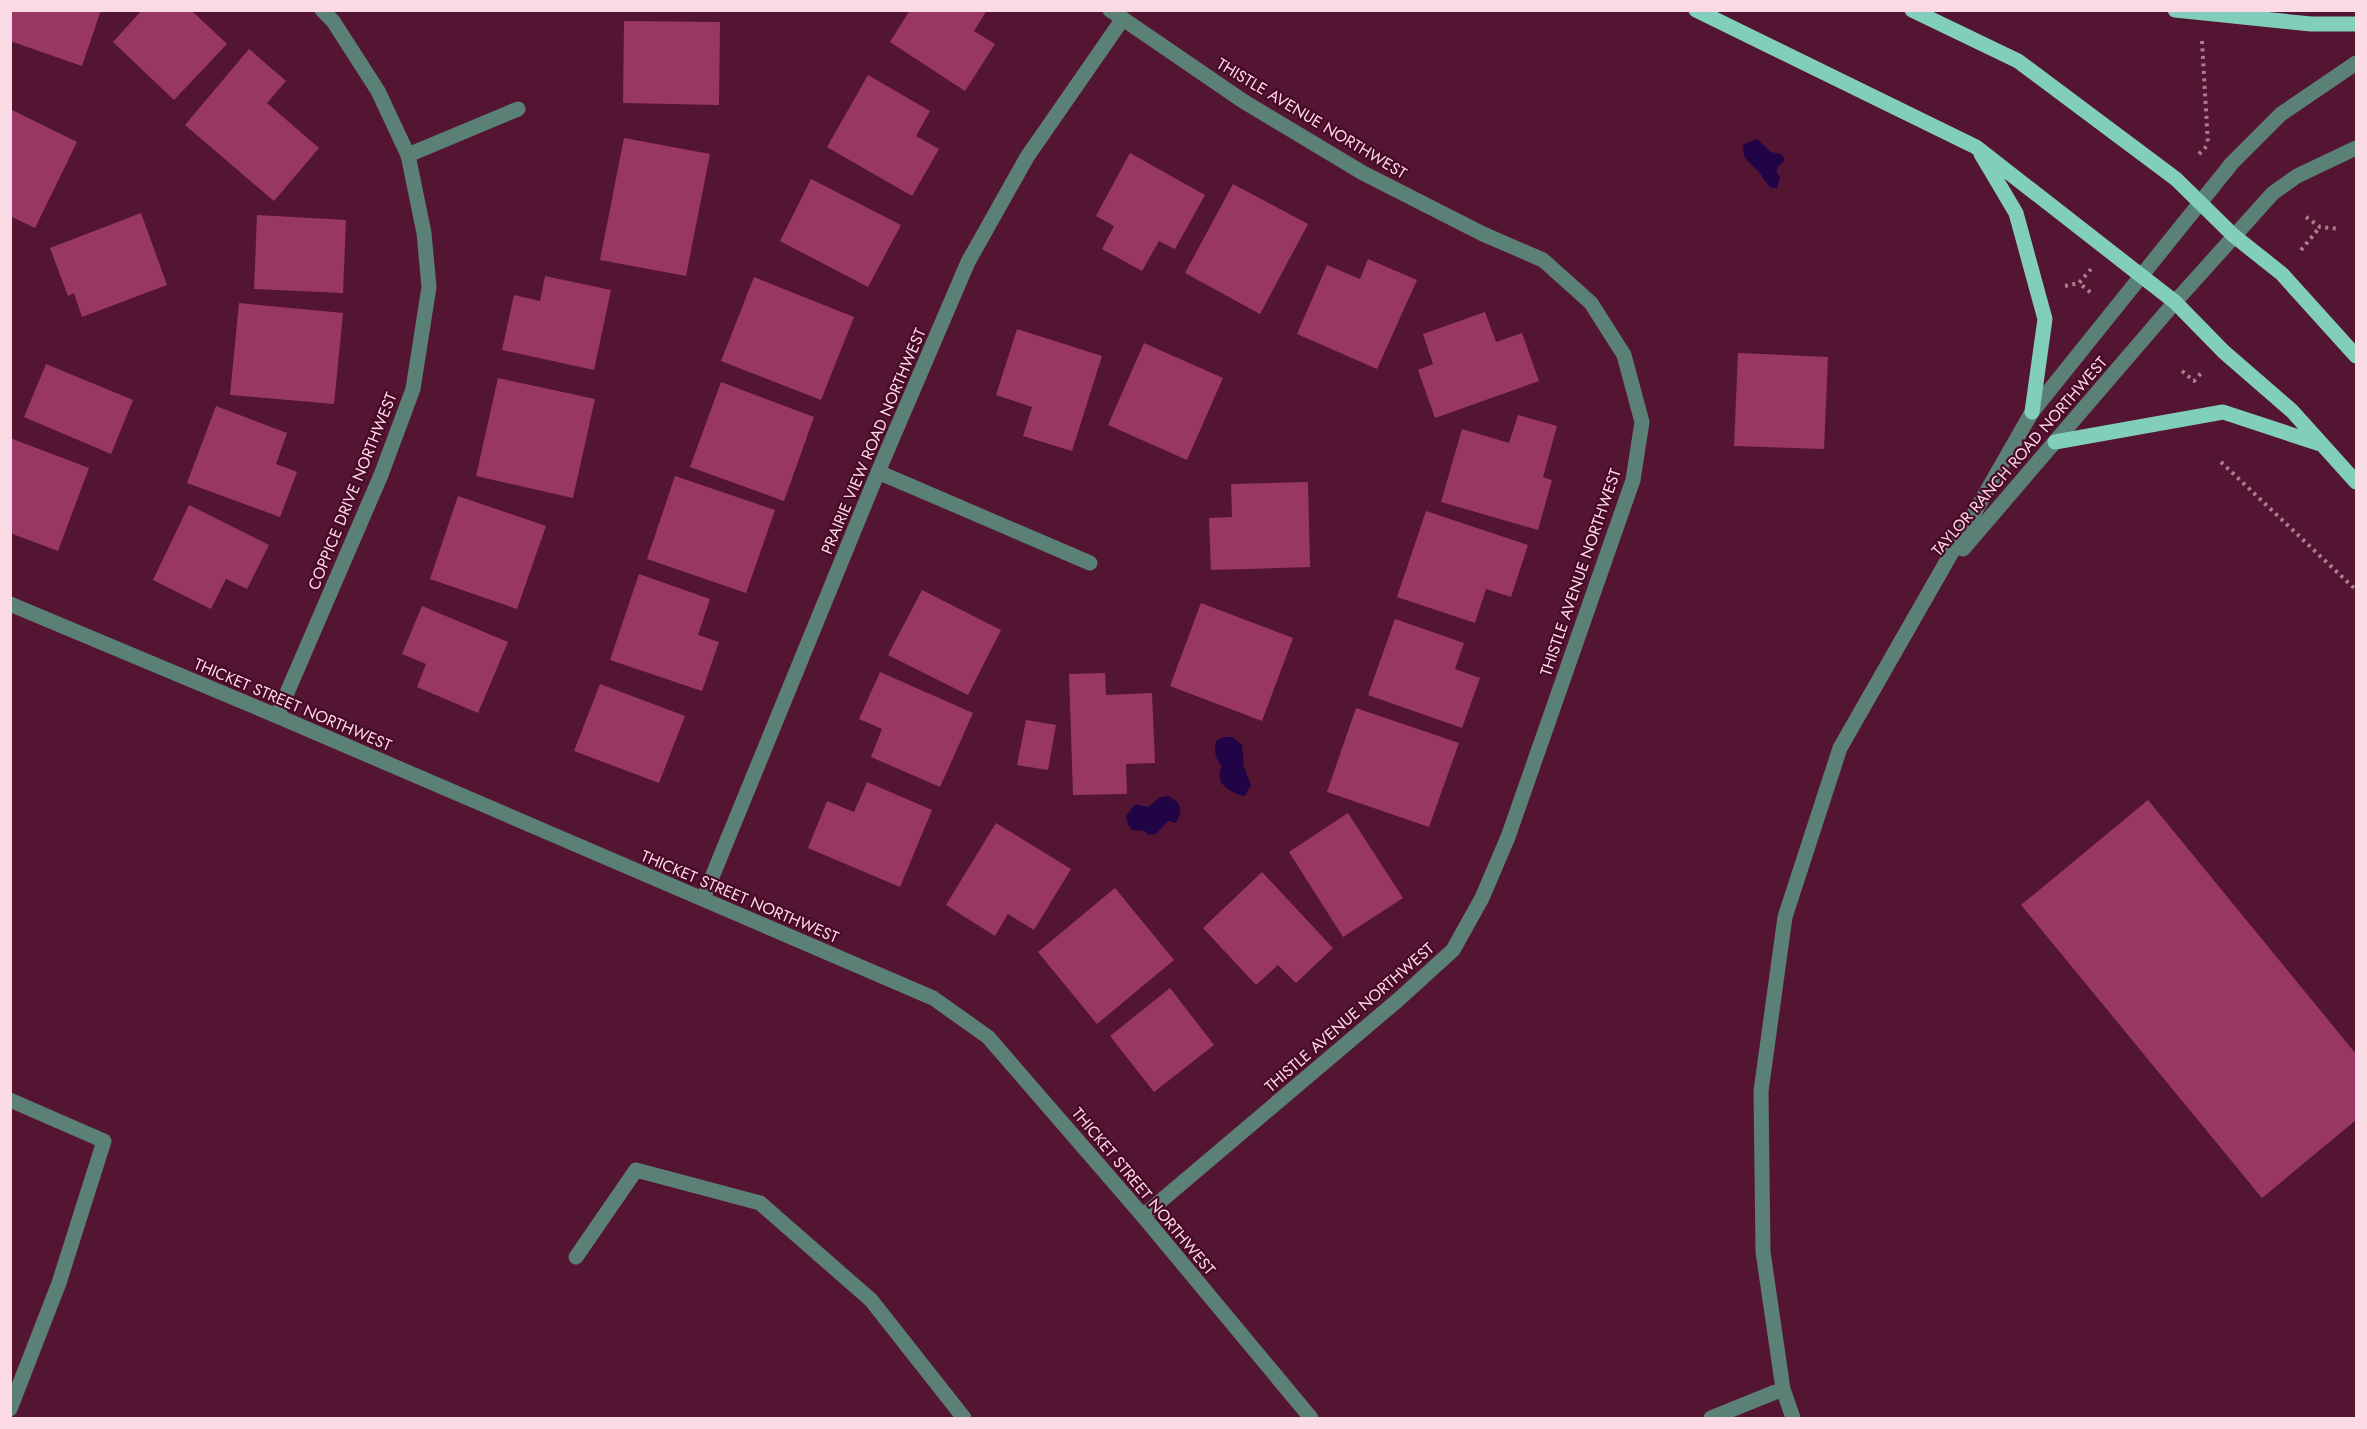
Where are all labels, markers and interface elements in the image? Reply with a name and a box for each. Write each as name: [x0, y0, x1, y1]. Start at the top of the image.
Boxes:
street label: THISTLE AVENUE NORTHWEST: [1212, 52, 1412, 185]
street label: PRAIRIE VIEW ROAD NORTHWEST: [815, 324, 932, 558]
street label: TAYLOR RANCH ROAD NORTHWEST: [1926, 351, 2113, 561]
street label: COPPICE DRIVE NORTHWEST: [302, 388, 403, 593]
street label: THISTLE AVENUE NORTHWEST: [1534, 465, 1627, 679]
street label: THICKET STREET NORTHWEST: [190, 652, 396, 757]
street label: THICKET STREET NORTHWEST: [637, 844, 843, 949]
street label: THISTLE AVENUE NORTHWEST: [1260, 937, 1440, 1098]
street label: THICKET STREET NORTHWEST: [1066, 1103, 1221, 1281]

